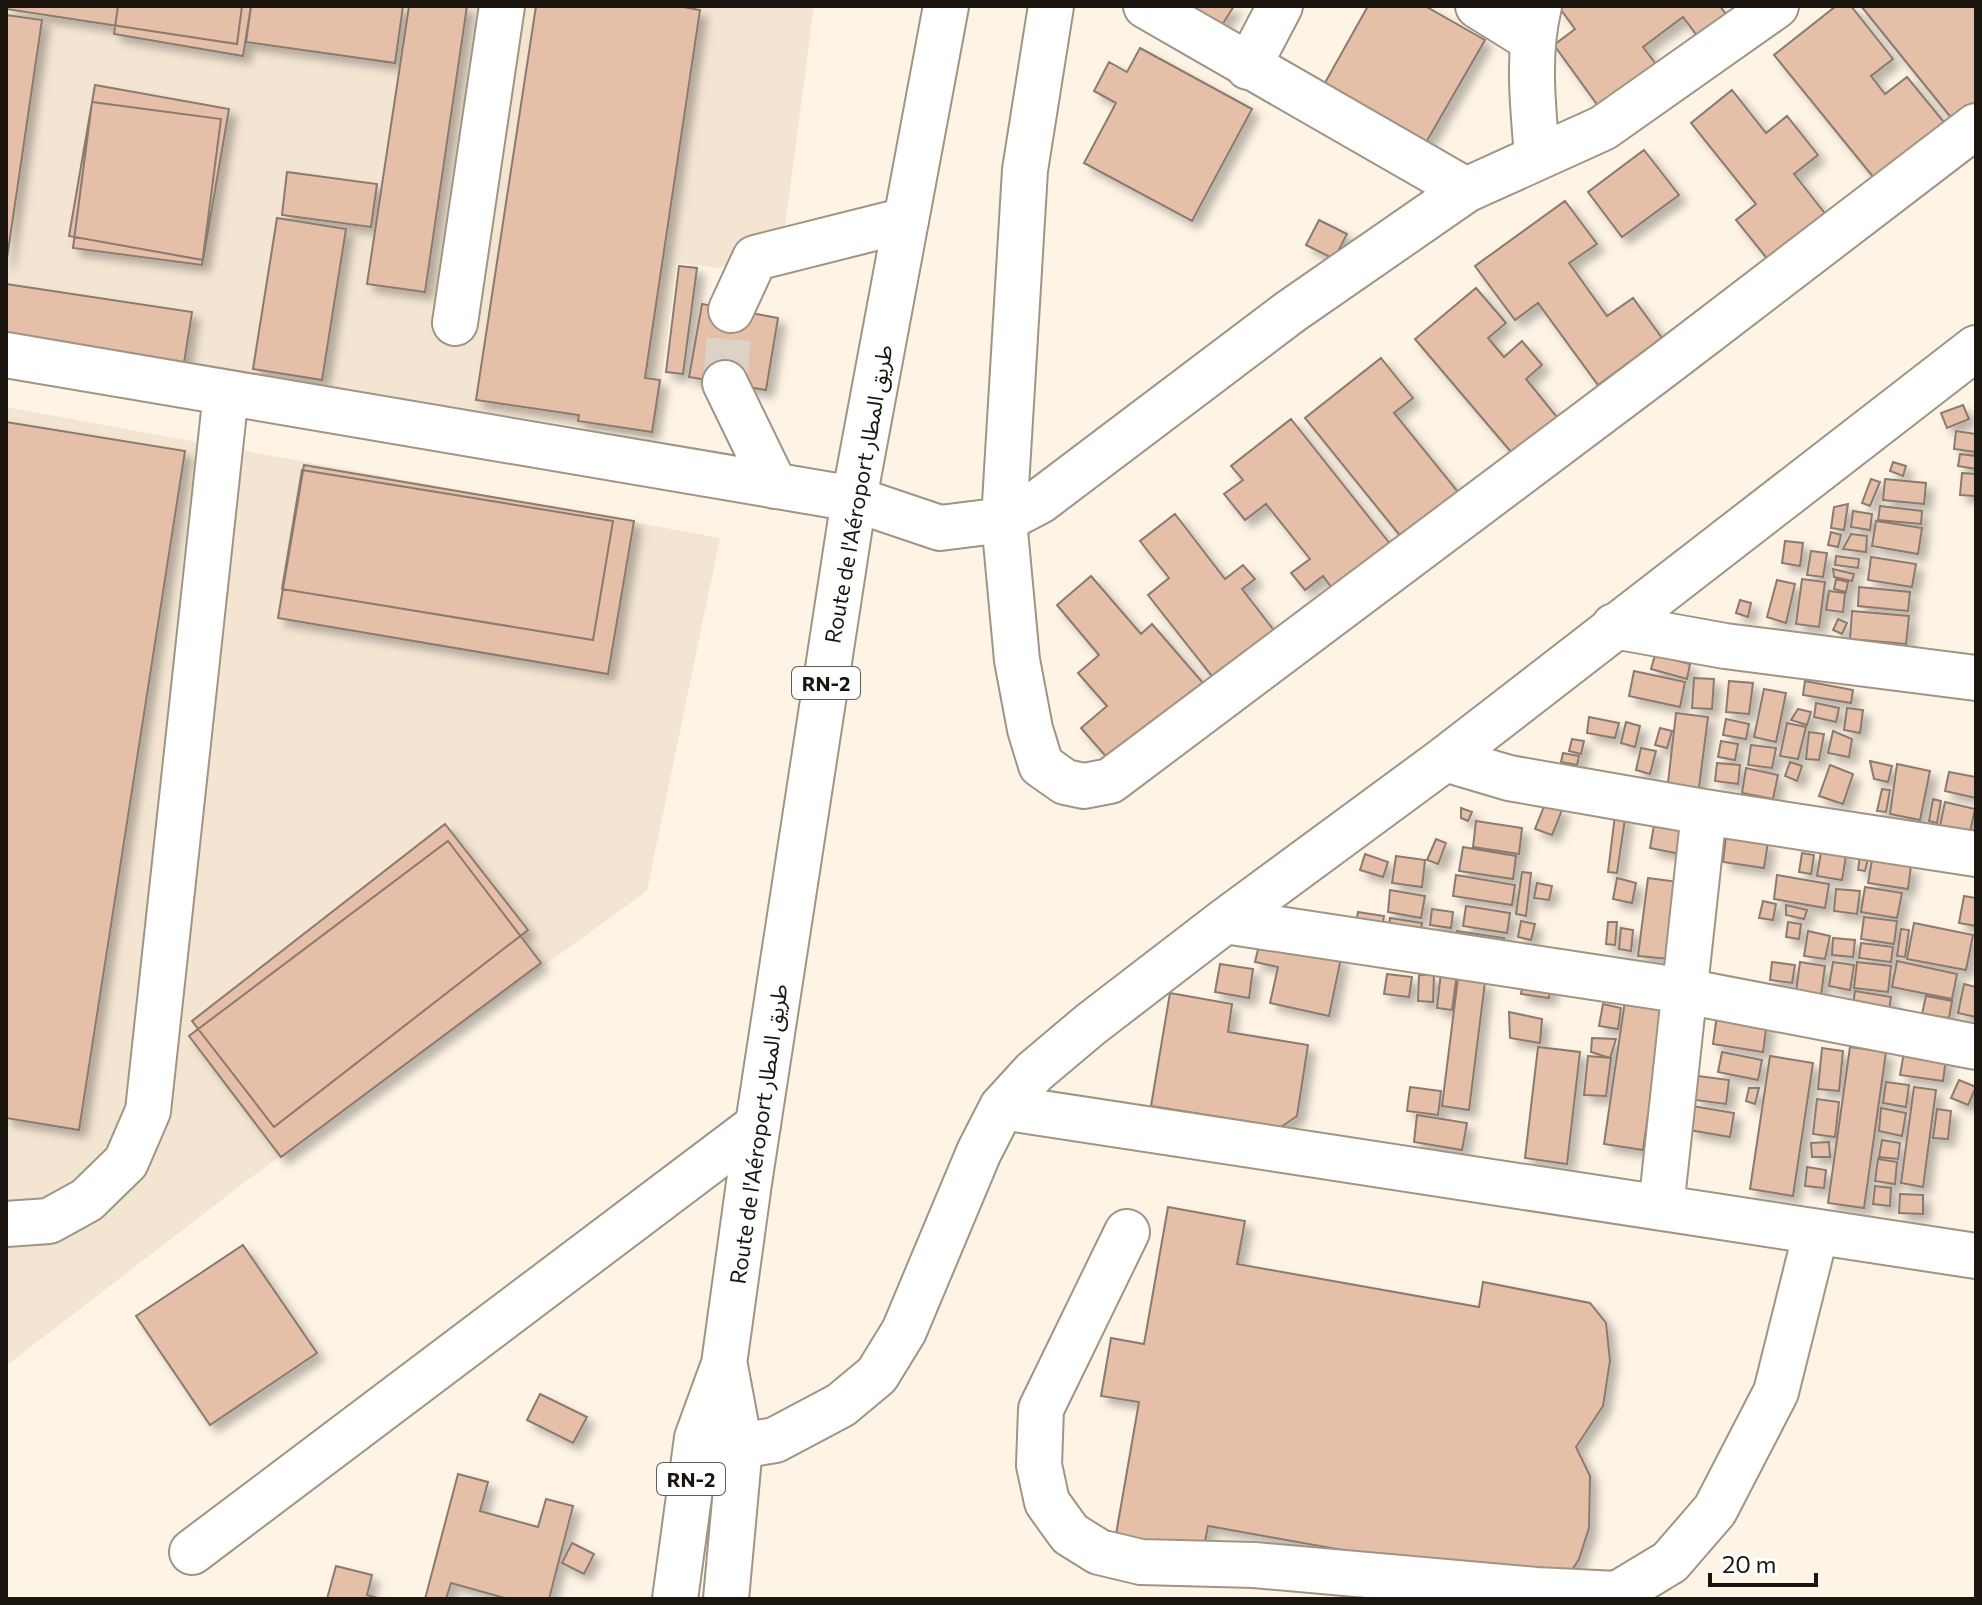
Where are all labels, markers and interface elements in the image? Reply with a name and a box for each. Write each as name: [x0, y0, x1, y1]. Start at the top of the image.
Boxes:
street label: Route de l'Aéroport طريق المطار: [818, 343, 899, 646]
road number: RN-2: [792, 667, 860, 699]
street label: Route de l'Aéroport طريق المطار: [724, 982, 793, 1286]
road number: RN-2: [657, 1463, 725, 1495]
scale bar: [1710, 1537, 1816, 1587]
text: 20 m: [1722, 1549, 1776, 1578]

